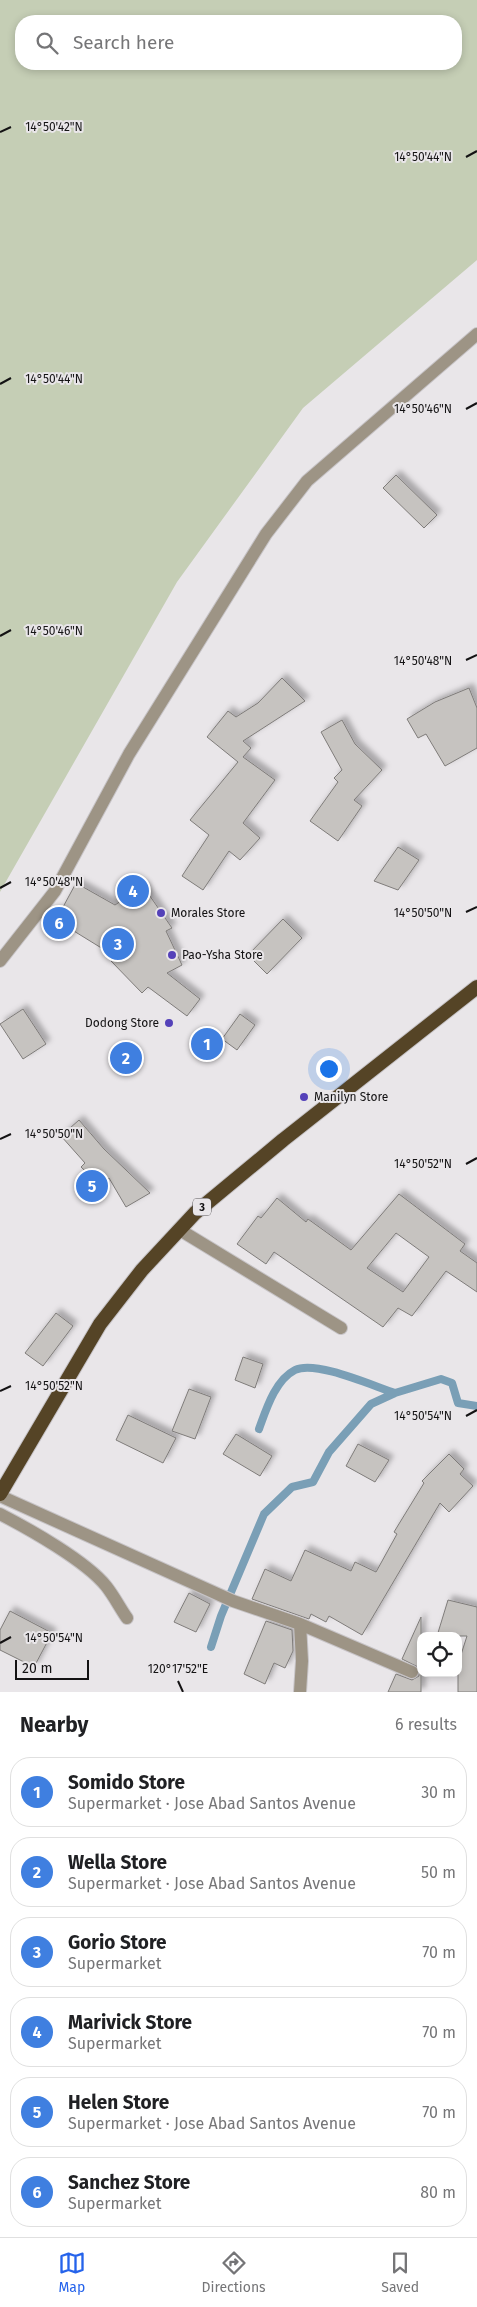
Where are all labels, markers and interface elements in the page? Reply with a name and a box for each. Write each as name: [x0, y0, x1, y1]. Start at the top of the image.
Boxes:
search box: [15, 15, 462, 70]
icon: search: [33, 29, 61, 57]
text: Search here: [73, 31, 174, 54]
text: 14°50'42"N: [25, 120, 83, 134]
text: 14°50'44"N: [394, 150, 452, 164]
text: 14°50'44"N: [25, 372, 83, 386]
text: 14°50'46"N: [394, 402, 452, 416]
text: 14°50'46"N: [25, 624, 83, 638]
text: 14°50'48"N: [394, 654, 452, 668]
pin: 4: [117, 872, 149, 910]
text: 14°50'48"N: [25, 875, 83, 889]
pin: 6: [43, 904, 75, 942]
place label: Morales Store: [171, 906, 245, 920]
text: 14°50'50"N: [394, 906, 452, 920]
marker: Morales Store: [155, 907, 167, 919]
pin: 3: [102, 925, 134, 963]
place label: Pao-Ysha Store: [182, 948, 263, 962]
marker: Pao-Ysha Store: [166, 949, 178, 961]
place label: Dodong Store: [85, 1016, 159, 1030]
marker: Dodong Store: [163, 1017, 175, 1029]
pin: 1: [191, 1025, 223, 1063]
pin: 2: [110, 1039, 142, 1077]
your location: [316, 1056, 342, 1082]
place label: Manilyn Store: [314, 1090, 388, 1104]
marker: Manilyn Store: [298, 1091, 310, 1103]
text: 14°50'50"N: [25, 1127, 83, 1141]
text: 14°50'52"N: [394, 1157, 452, 1171]
pin: 5: [76, 1167, 108, 1205]
road number: 3: [193, 1198, 211, 1216]
text: 14°50'52"N: [25, 1379, 83, 1393]
text: 14°50'54"N: [394, 1409, 452, 1423]
text: 14°50'54"N: [25, 1631, 83, 1645]
map controls: [417, 1632, 462, 1677]
button: locate: [417, 1632, 462, 1677]
scale bar: [15, 1657, 89, 1680]
text: 20 m: [22, 1660, 52, 1677]
text: 120°17'52"E: [148, 1662, 208, 1676]
text: Nearby: [20, 1712, 88, 1738]
text: 6 results: [395, 1715, 457, 1734]
text: Somido Store: [68, 1771, 185, 1794]
text: 1: [33, 1783, 41, 1802]
text: 30 m: [421, 1783, 456, 1802]
text: Supermarket · Jose Abad Santos Avenue: [68, 1794, 356, 1813]
text: Wella Store: [68, 1851, 167, 1874]
text: 2: [33, 1863, 41, 1882]
text: 50 m: [421, 1863, 456, 1882]
text: Supermarket · Jose Abad Santos Avenue: [68, 1874, 356, 1893]
text: Gorio Store: [68, 1931, 166, 1954]
text: 3: [33, 1943, 41, 1962]
text: 70 m: [422, 1943, 456, 1962]
text: Supermarket: [68, 1954, 162, 1973]
text: Marivick Store: [68, 2011, 192, 2034]
text: 4: [32, 2023, 42, 2042]
text: 70 m: [422, 2023, 456, 2042]
text: Supermarket: [68, 2034, 162, 2053]
text: Helen Store: [68, 2091, 169, 2114]
text: 5: [33, 2103, 41, 2122]
text: 70 m: [422, 2103, 456, 2122]
text: Supermarket · Jose Abad Santos Avenue: [68, 2114, 356, 2133]
text: Sanchez Store: [68, 2171, 190, 2194]
text: 6: [32, 2183, 42, 2202]
text: 80 m: [420, 2183, 456, 2202]
text: Supermarket: [68, 2194, 162, 2213]
tab: Map: [58, 2249, 86, 2296]
tab: Directions: [201, 2249, 266, 2296]
tab: Saved: [381, 2249, 419, 2296]

